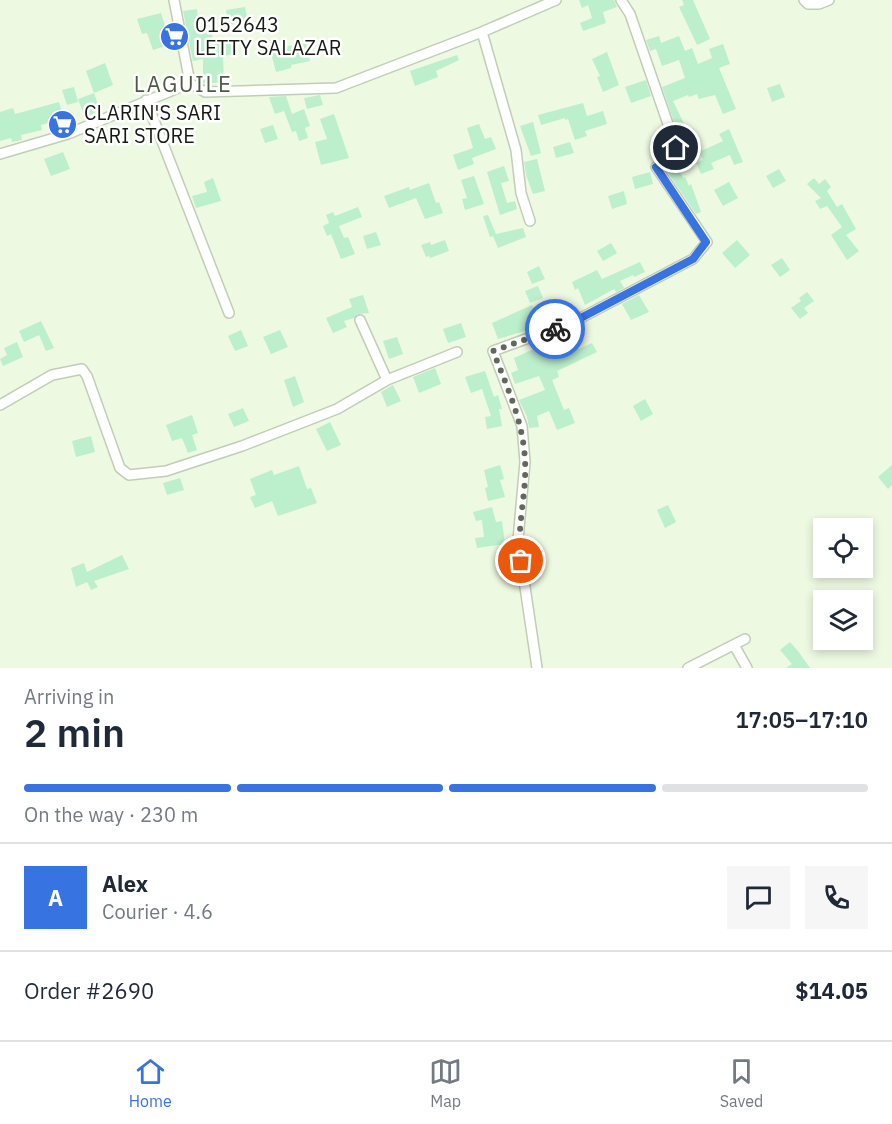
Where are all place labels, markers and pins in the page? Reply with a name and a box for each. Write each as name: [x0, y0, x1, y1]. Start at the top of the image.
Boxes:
place label: 0152643 LETTY SALAZAR: [195, 11, 342, 61]
supermarket icon: 0152643 LETTY SALAZAR: [158, 20, 190, 52]
place label: CLARIN'S SARI SARI STORE: [84, 99, 221, 149]
supermarket icon: CLARIN'S SARI SARI STORE: [47, 109, 79, 141]
pin: [650, 122, 701, 173]
pin: [495, 535, 546, 586]

